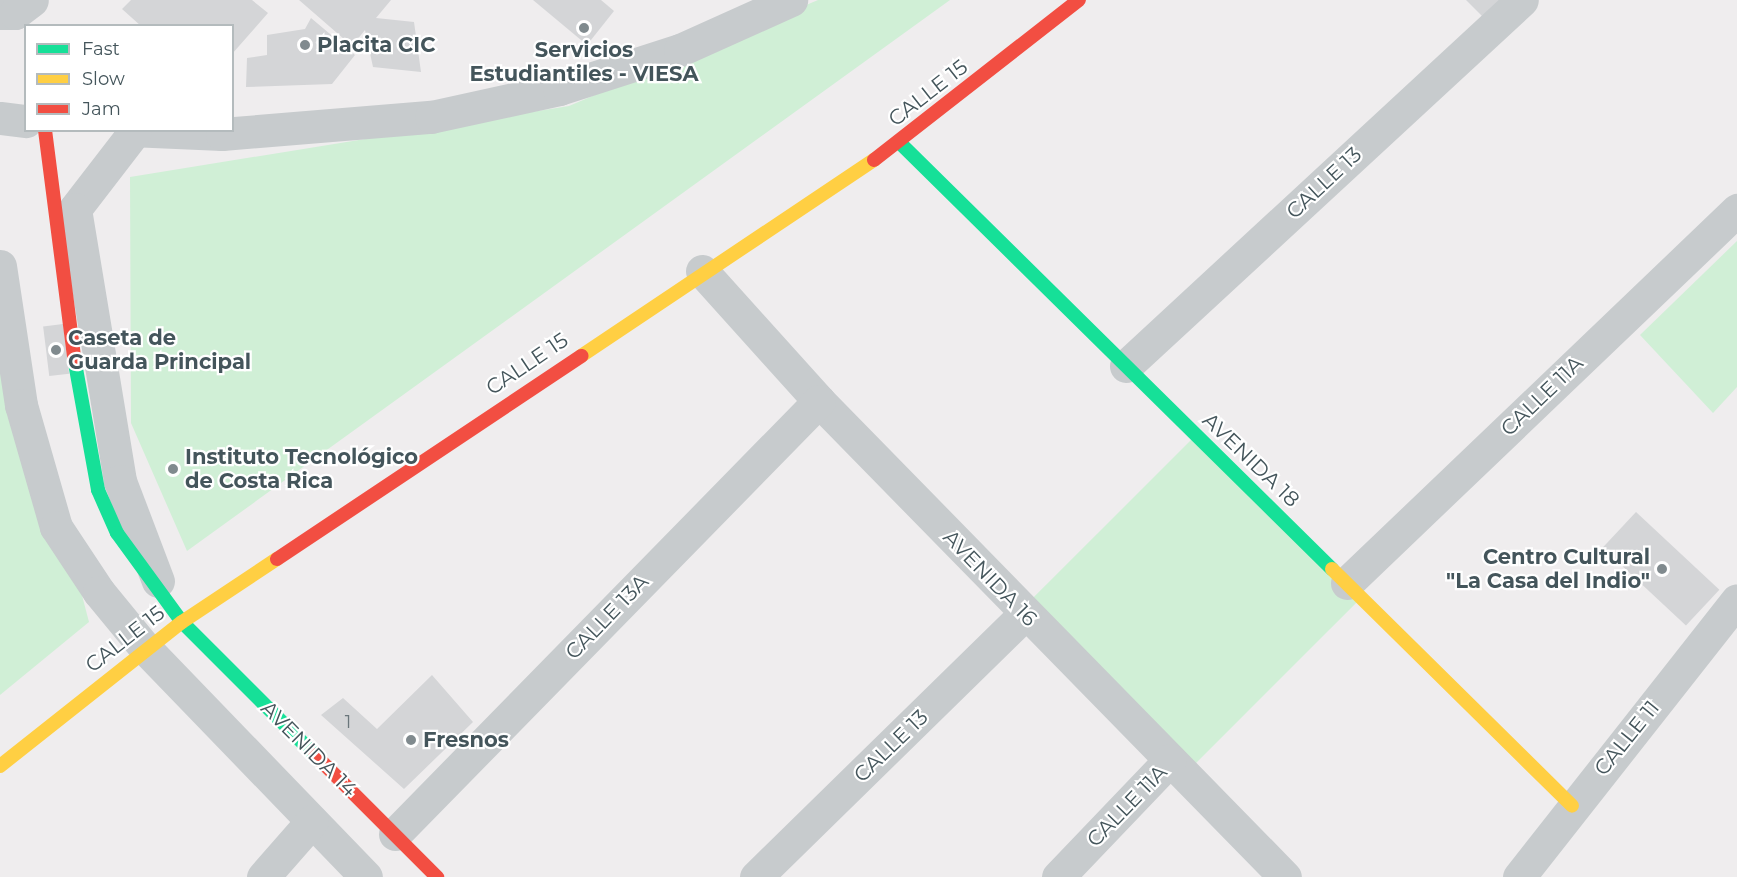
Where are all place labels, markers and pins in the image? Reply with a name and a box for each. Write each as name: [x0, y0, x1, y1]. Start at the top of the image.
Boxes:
marker: Servicios Estudiantiles - VIESA: [577, 21, 591, 35]
place label: Placita CIC: [317, 32, 435, 58]
place label: Servicios Estudiantiles - VIESA: [469, 37, 699, 87]
marker: Placita CIC: [298, 38, 312, 52]
place label: Caseta de Guarda Principal: [68, 325, 251, 375]
marker: Caseta de Guarda Principal: [49, 343, 63, 357]
place label: Instituto Tecnológico de Costa Rica: [185, 444, 418, 494]
marker: Instituto Tecnológico de Costa Rica: [166, 462, 180, 476]
place label: Centro Cultural "La Casa del Indio": [1446, 544, 1650, 594]
marker: Centro Cultural "La Casa del Indio": [1655, 562, 1669, 576]
place label: Fresnos: [423, 727, 509, 753]
marker: Fresnos: [404, 733, 418, 747]

